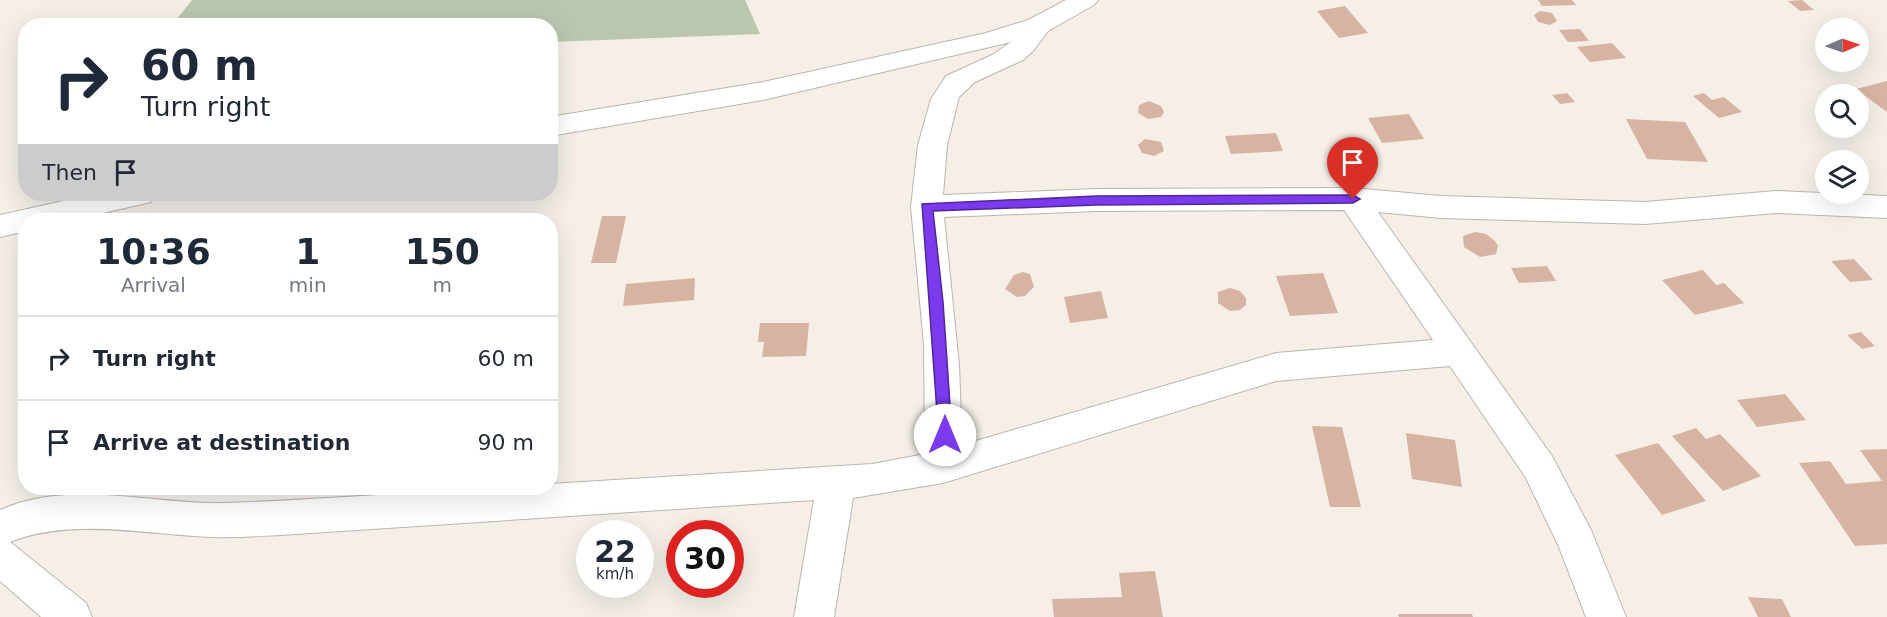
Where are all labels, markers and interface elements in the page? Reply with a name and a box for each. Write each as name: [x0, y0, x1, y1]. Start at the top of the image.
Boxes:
north arrow: [1815, 18, 1869, 72]
map controls: [1815, 18, 1869, 204]
text: 60 m: [141, 41, 258, 90]
icon: right: [42, 42, 120, 120]
button: search: [1815, 84, 1869, 138]
text: Turn right: [141, 91, 270, 122]
pin: [1327, 137, 1378, 199]
icon: arrive: [1336, 146, 1369, 179]
button: layers: [1815, 150, 1869, 204]
icon: arrive: [109, 156, 142, 189]
text: Then: [42, 160, 97, 185]
text: 10:36: [96, 231, 211, 272]
text: 1: [295, 231, 320, 272]
text: 150: [405, 231, 480, 272]
text: Arrival: [121, 273, 186, 297]
text: min: [289, 273, 327, 297]
text: m: [433, 273, 452, 297]
icon: right: [42, 342, 75, 375]
text: Turn right: [93, 346, 216, 371]
text: 60 m: [478, 346, 534, 371]
position arrow: [913, 403, 977, 467]
icon: arrive: [42, 426, 75, 459]
text: Arrive at destination: [93, 430, 350, 455]
text: 90 m: [478, 430, 534, 455]
speed limit sign: 30: [666, 520, 744, 598]
text: 22: [594, 534, 636, 569]
text: km/h: [596, 565, 634, 583]

